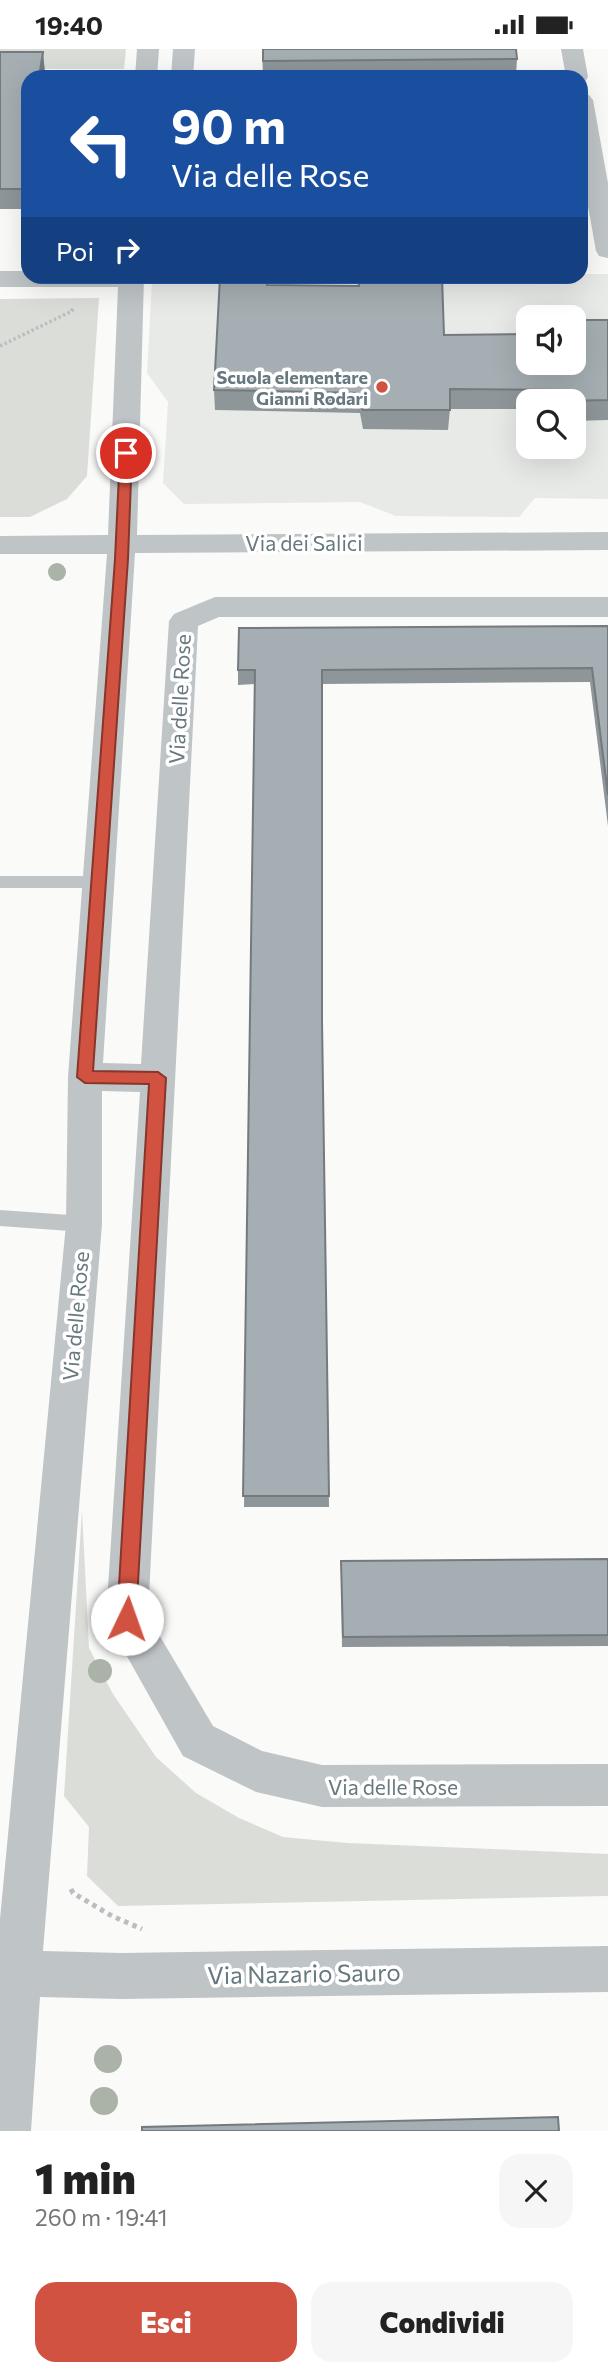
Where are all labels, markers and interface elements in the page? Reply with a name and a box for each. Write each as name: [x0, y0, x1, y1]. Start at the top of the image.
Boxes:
text: 19:40: [35, 9, 103, 40]
text: 90 m: [171, 94, 286, 154]
icon: left: [56, 98, 147, 189]
text: Via delle Rose: [171, 154, 369, 194]
icon: right: [108, 231, 146, 269]
text: Poi: [56, 235, 94, 266]
map controls: [516, 305, 586, 459]
button: sound: [516, 305, 586, 375]
place label: Scuola elementare Gianni Rodari: [216, 366, 368, 409]
marker: Scuola elementare Gianni Rodari: [374, 379, 390, 395]
button: search: [516, 389, 586, 459]
pin: [96, 423, 156, 483]
icon: arrive: [107, 434, 145, 472]
street label: Via dei Salici: [245, 530, 363, 555]
street label: Via delle Rose: [163, 633, 195, 765]
street label: Via delle Rose: [57, 1250, 93, 1382]
position arrow: [90, 1582, 164, 1656]
street label: Via delle Rose: [328, 1774, 458, 1799]
street label: Via Nazario Sauro: [207, 1957, 401, 1989]
text: 1 min: [35, 2151, 136, 2203]
button: close: [499, 2154, 573, 2228]
text: 260 m · 19:41: [35, 2203, 168, 2231]
button: Esci: [35, 2282, 297, 2362]
button: Condividi: [311, 2282, 573, 2362]

